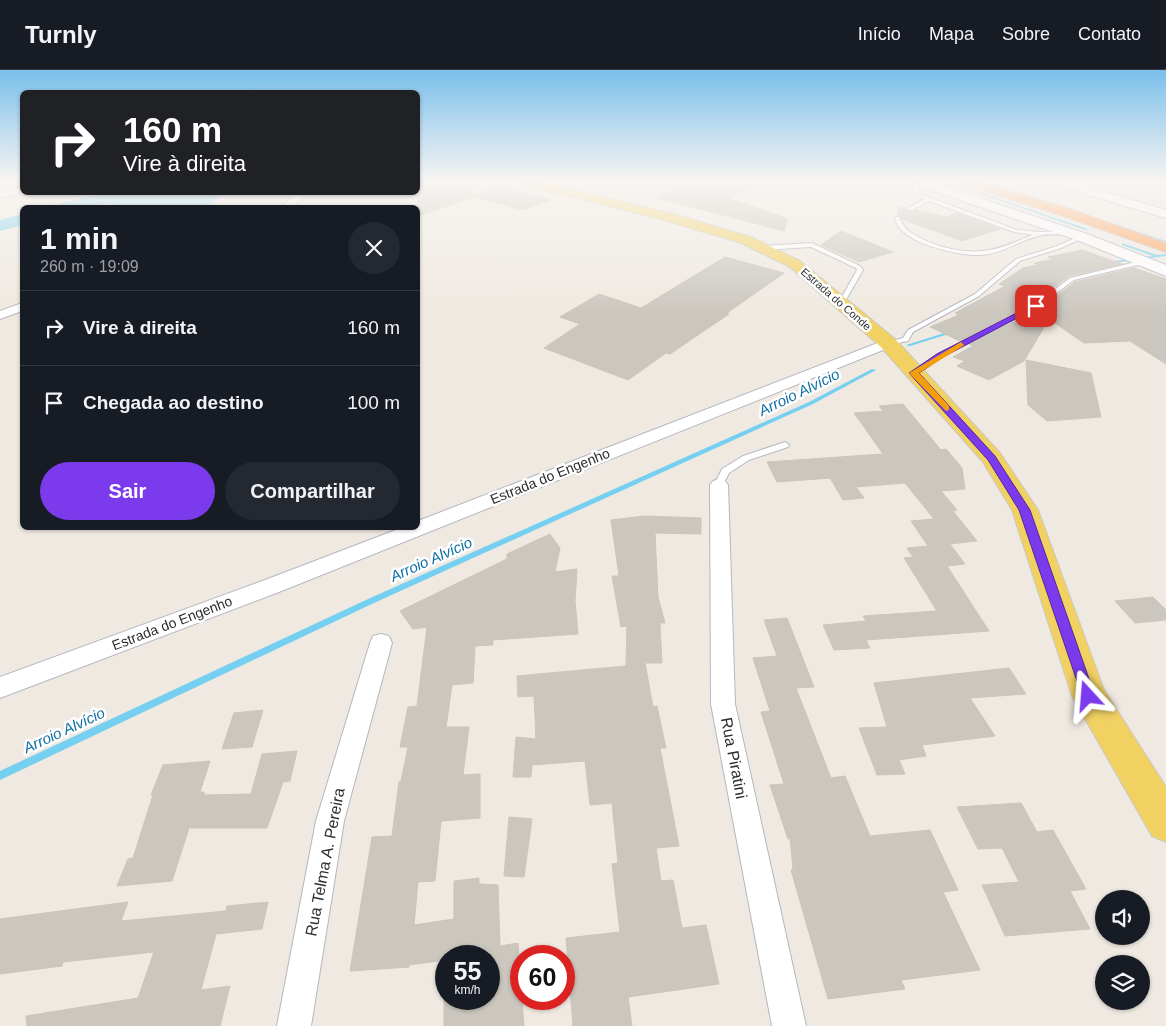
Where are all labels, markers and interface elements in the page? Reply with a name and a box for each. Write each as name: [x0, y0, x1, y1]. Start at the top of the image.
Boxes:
text: Turnly: [25, 21, 97, 48]
text: Início: [858, 24, 901, 44]
text: Mapa: [929, 24, 974, 44]
text: Sobre: [1002, 24, 1050, 44]
text: Contato: [1078, 24, 1141, 44]
icon: right: [40, 110, 105, 175]
text: 160 m: [123, 110, 222, 149]
text: Vire à direita: [123, 151, 246, 176]
text: 1 min: [40, 222, 118, 255]
button: close: [348, 222, 400, 274]
text: 260 m · 19:09: [40, 258, 139, 275]
street label: Estrada do Conde: [799, 265, 873, 333]
pin: [1015, 285, 1057, 327]
icon: arrive: [1022, 292, 1050, 320]
icon: right: [40, 314, 68, 342]
text: Vire à direita: [83, 317, 197, 338]
text: 160 m: [347, 317, 400, 338]
water label: Arroio Alvício: [755, 365, 842, 419]
icon: arrive: [40, 389, 68, 417]
text: Chegada ao destino: [83, 392, 264, 413]
text: 100 m: [347, 392, 400, 413]
street label: Estrada do Engenho: [488, 445, 612, 507]
button: Sair: [40, 462, 215, 520]
button: Compartilhar: [225, 462, 400, 520]
water label: Arroio Alvício: [387, 533, 475, 585]
street label: Estrada do Engenho: [110, 593, 235, 653]
position arrow: [1061, 669, 1113, 721]
water label: Arroio Alvício: [20, 704, 107, 757]
street label: Rua Piratini: [718, 716, 750, 800]
street label: Rua Telma A. Pereira: [302, 786, 348, 938]
map controls: [1095, 890, 1150, 1010]
button: sound: [1095, 890, 1150, 945]
speed limit sign: 60: [510, 945, 575, 1010]
button: layers: [1095, 955, 1150, 1010]
text: 55: [454, 957, 481, 985]
text: km/h: [454, 983, 481, 997]

